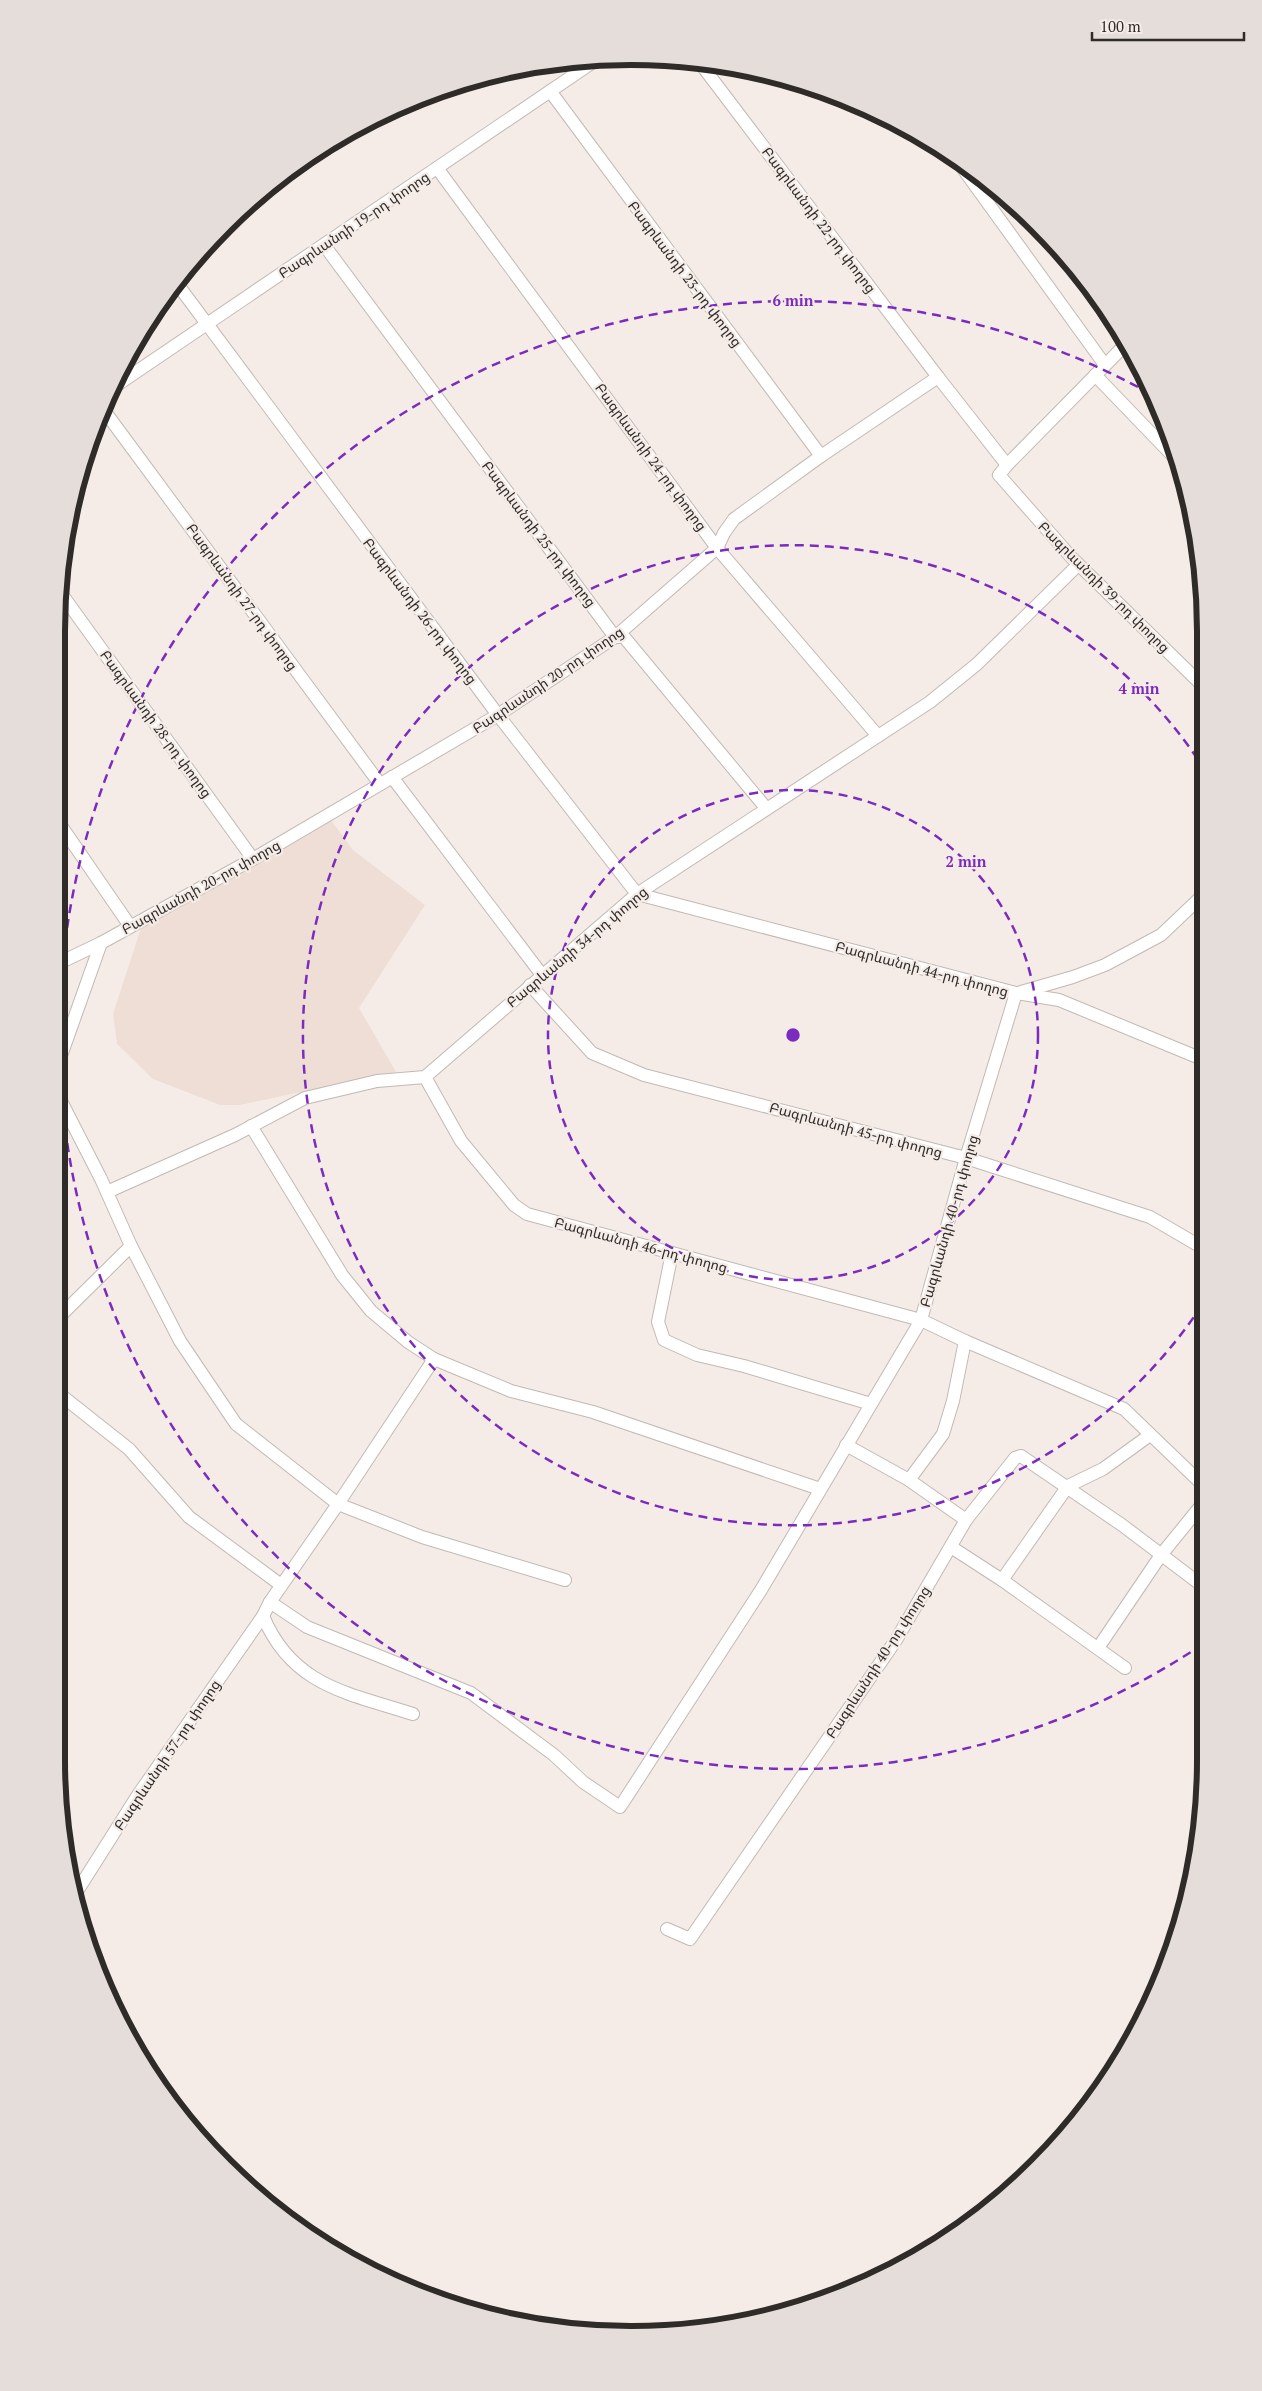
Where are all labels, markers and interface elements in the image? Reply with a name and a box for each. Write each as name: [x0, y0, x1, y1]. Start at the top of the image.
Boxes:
scale bar: [1092, 10, 1244, 42]
text: 100 m: [1100, 16, 1141, 36]
street label: Բագրևանդի 22-րդ փողոց: [758, 143, 881, 297]
street label: Բագրևանդի 19-րդ փողոց: [274, 167, 433, 282]
street label: Բագրևանդի 23-րդ փողոց: [624, 197, 747, 351]
text: 6 min: [772, 290, 814, 310]
street label: Բագրևանդի 24-րդ փողոց: [591, 379, 712, 535]
street label: Բագրևանդի 25-րդ փողոց: [478, 457, 601, 611]
street label: Բագրևանդի 39-րդ փողոց: [1035, 517, 1174, 656]
street label: Բագրևանդի 27-րդ փողոց: [182, 519, 302, 674]
street label: Բագրևանդի 26-րդ փողոց: [359, 534, 482, 688]
street label: Բագրևանդի 20-րդ փողոց: [468, 622, 627, 737]
street label: Բագրևանդի 28-րդ փողոց: [96, 646, 217, 802]
text: 4 min: [1118, 678, 1160, 698]
street label: Բագրևանդի 20-րդ փողոց: [118, 835, 283, 938]
text: 2 min: [945, 851, 987, 871]
street label: Բագրևանդի 34-րդ փողոց: [502, 882, 651, 1011]
street label: Բագրևանդի 44-րդ փողոց: [833, 936, 1011, 1001]
centre of rings: [784, 1026, 802, 1044]
street label: Բագրևանդի 45-րդ փողոց: [767, 1097, 945, 1162]
street label: Բագրևանդի 40-րդ փողոց: [915, 1132, 982, 1309]
street label: Բագրևանդի 46-րդ փողոց: [552, 1212, 730, 1277]
street label: Բագրևանդի 40-րդ փողոց: [821, 1582, 934, 1742]
street label: Բագրևանդի 57-րդ փողոց: [109, 1676, 224, 1834]

